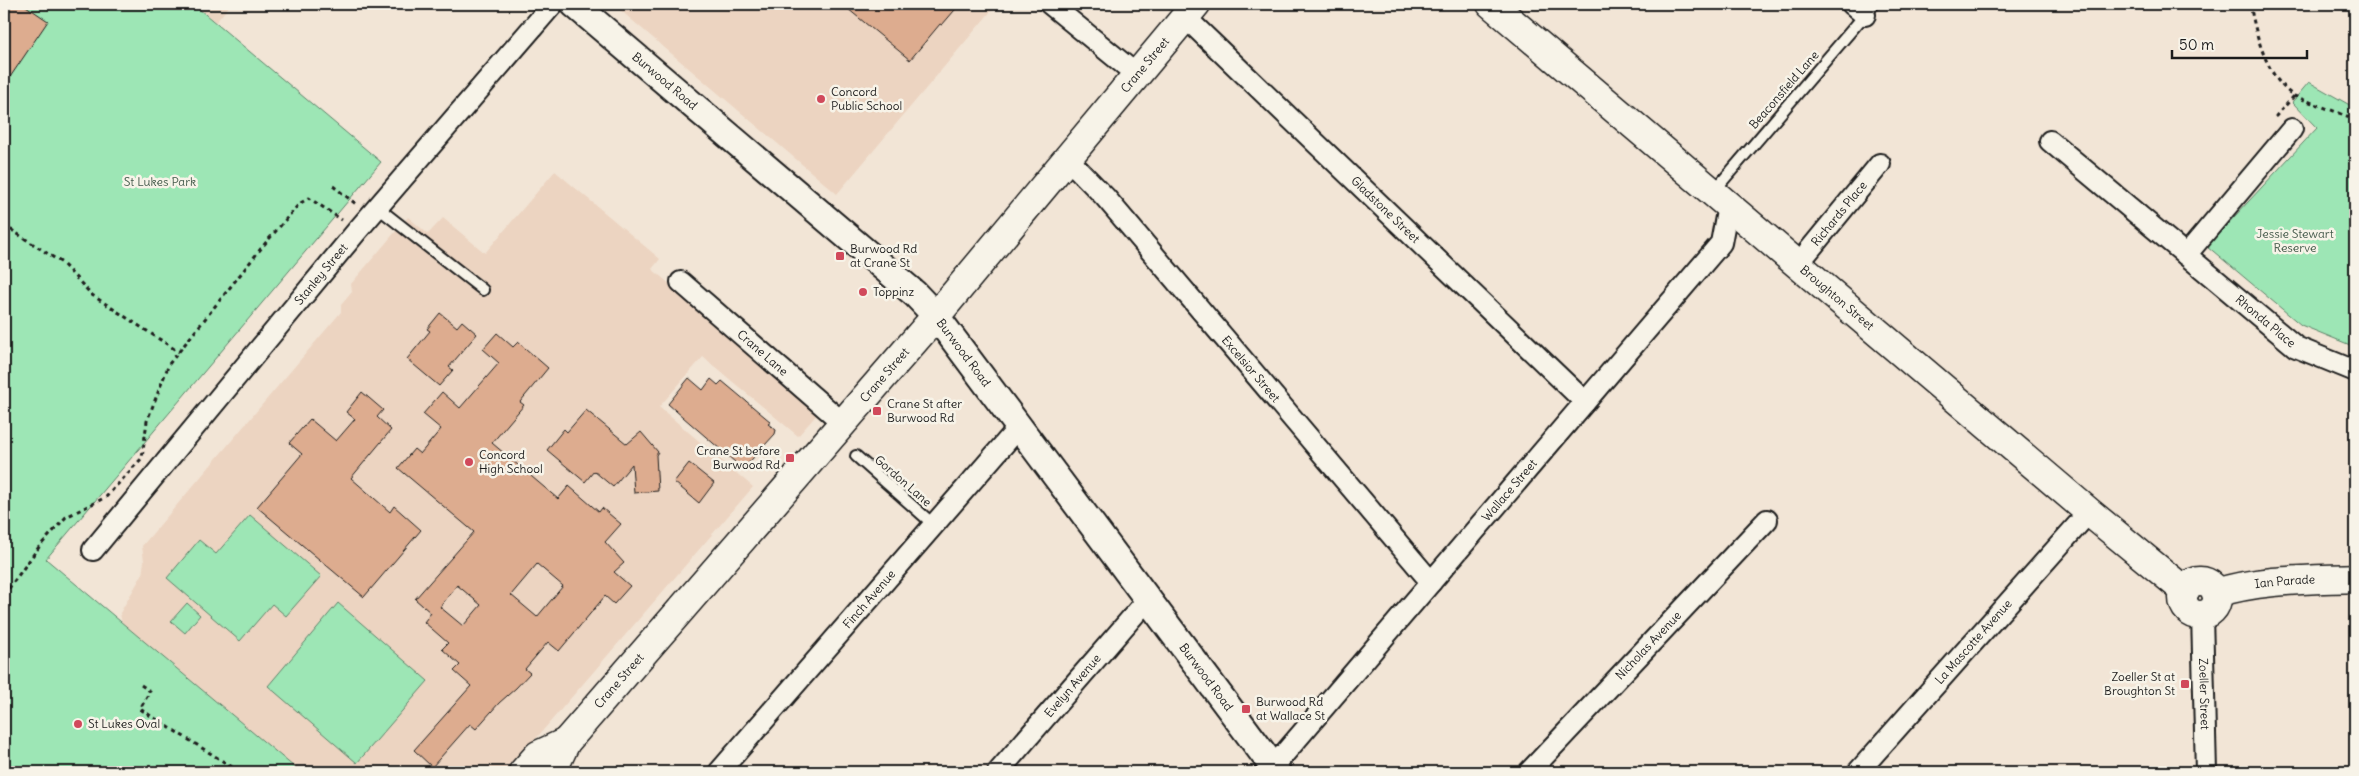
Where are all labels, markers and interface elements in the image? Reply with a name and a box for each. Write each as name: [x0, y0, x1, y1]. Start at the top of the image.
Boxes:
scale bar: [2172, 28, 2306, 60]
street label: Crane Street: [1117, 34, 1172, 96]
text: 50 m: [2179, 35, 2214, 54]
street label: Beaconsfield Lane: [1746, 48, 1822, 132]
street label: Burwood Road: [629, 49, 701, 113]
place label: Concord Public School: [831, 84, 902, 113]
marker: Concord Public School: [815, 93, 827, 105]
street label: Gladstone Street: [1348, 173, 1423, 246]
park label: St Lukes Park: [124, 174, 196, 189]
street label: Richards Place: [1808, 178, 1870, 249]
park label: Jessie Stewart Reserve: [2256, 226, 2334, 255]
street label: Stanley Street: [291, 240, 351, 308]
place label: Burwood Rd at Crane St: [850, 241, 917, 270]
marker: Burwood Rd at Crane St: [834, 250, 846, 262]
street label: Broughton Street: [1797, 262, 1877, 333]
place label: Toppinz: [873, 284, 915, 299]
marker: Toppinz: [857, 286, 869, 298]
street label: Rhonda Place: [2233, 291, 2299, 351]
street label: Burwood Road: [934, 316, 994, 389]
street label: Crane Lane: [734, 326, 791, 379]
street label: Excelsior Street: [1219, 332, 1284, 405]
street label: Crane Street: [856, 344, 912, 405]
place label: Crane St after Burwood Rd: [887, 396, 962, 425]
marker: Crane St after Burwood Rd: [871, 405, 883, 417]
place label: Crane St before Burwood Rd: [696, 443, 780, 472]
place label: Concord High School: [479, 447, 543, 476]
marker: Crane St before Burwood Rd: [784, 452, 796, 464]
street label: Gordon Lane: [872, 452, 935, 509]
marker: Concord High School: [463, 456, 475, 468]
street label: Wallace Street: [1478, 456, 1540, 524]
street label: Finch Avenue: [839, 567, 898, 631]
street label: Ian Parade: [2254, 571, 2315, 591]
street label: La Mascotte Avenue: [1932, 596, 2015, 687]
street label: Nicholas Avenue: [1612, 608, 1684, 683]
street label: Burwood Road: [1176, 640, 1237, 714]
street label: Crane Street: [591, 650, 647, 711]
street label: Evelyn Avenue: [1041, 651, 1104, 720]
street label: Zoeller Street: [2196, 658, 2213, 730]
place label: Zoeller St at Broughton St: [2104, 669, 2175, 698]
marker: Zoeller St at Broughton St: [2179, 678, 2191, 690]
place label: Burwood Rd at Wallace St: [1256, 694, 1325, 723]
marker: Burwood Rd at Wallace St: [1240, 703, 1252, 715]
place label: St Lukes Oval: [88, 716, 160, 731]
marker: St Lukes Oval: [72, 718, 84, 730]

